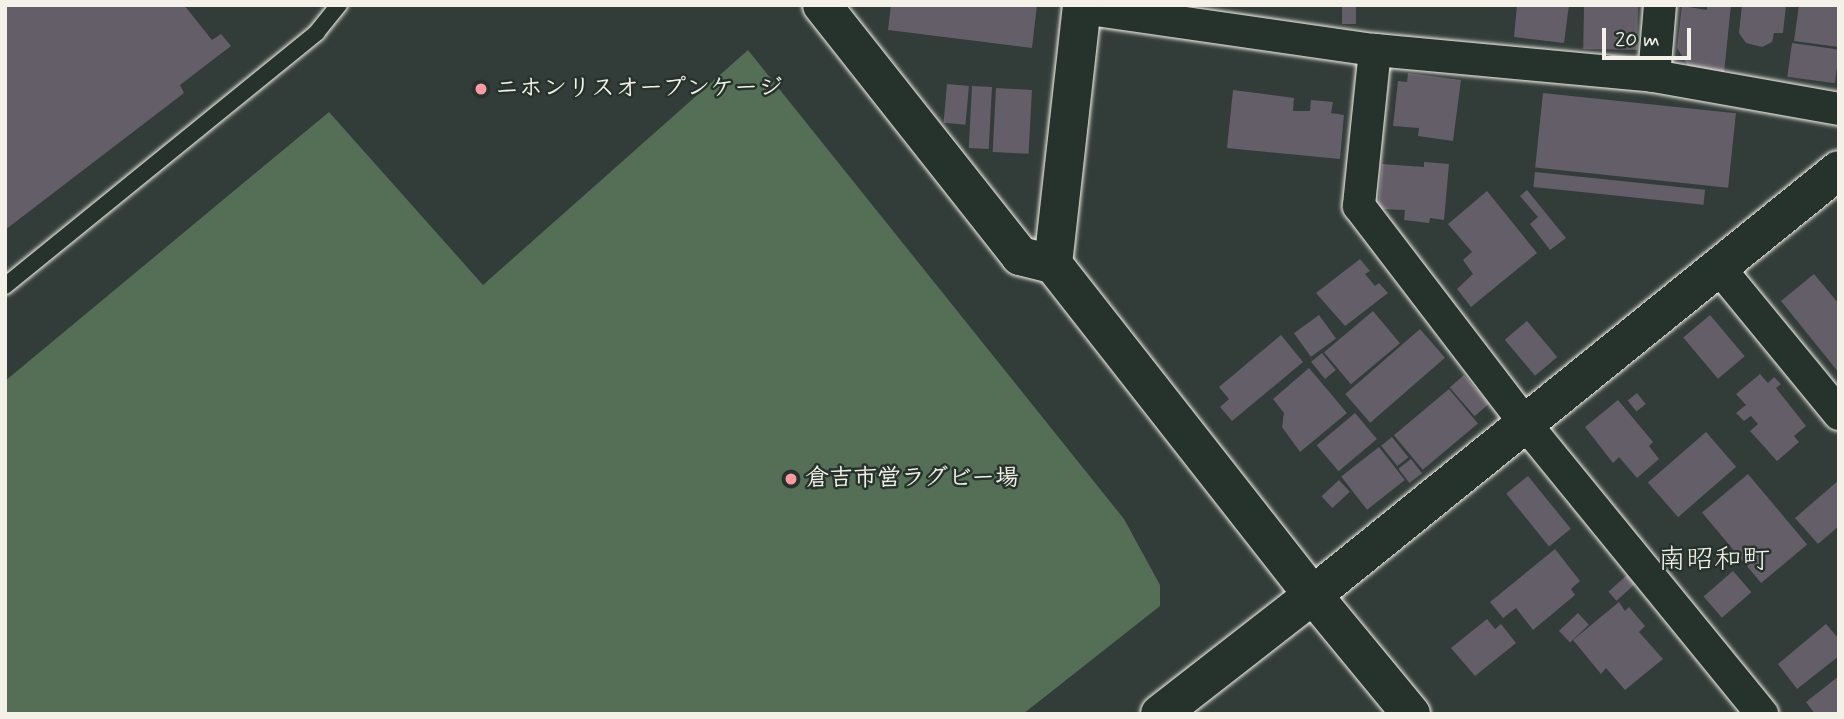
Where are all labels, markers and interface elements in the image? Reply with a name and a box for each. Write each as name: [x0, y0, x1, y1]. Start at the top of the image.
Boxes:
scale bar: [1606, 14, 1695, 58]
text: 20 m: [1615, 26, 1660, 54]
place label: ニホンリスオープンケージ: [495, 75, 783, 103]
marker: ニホンリスオープンケージ: [473, 81, 489, 97]
place label: 倉吉市営ラグビー場: [805, 465, 1020, 493]
marker: 倉吉市営ラグビー場: [783, 471, 799, 487]
district label: 南昭和町: [1658, 544, 1770, 578]

